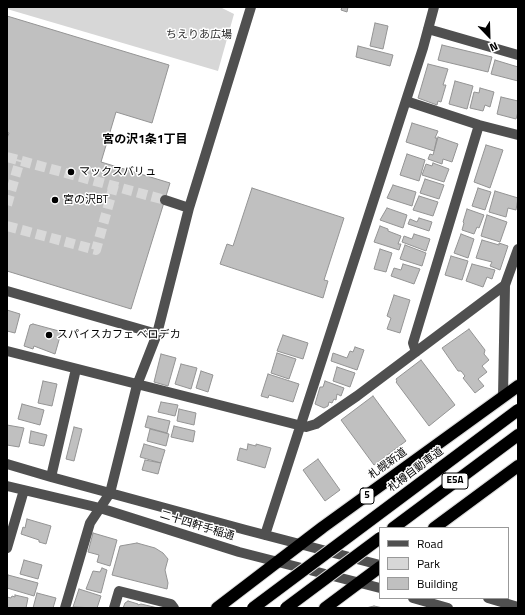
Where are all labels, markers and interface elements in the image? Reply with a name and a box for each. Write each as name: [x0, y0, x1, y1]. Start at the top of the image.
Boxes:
north arrow: [469, 16, 509, 56]
park label: ちえりあ広場: [166, 28, 232, 42]
text: N: [487, 38, 500, 56]
district label: 宮の沢1条1丁目: [102, 133, 188, 147]
place label: マックスバリュ: [79, 165, 156, 179]
marker: マックスバリュ: [66, 167, 76, 177]
place label: 宮の沢BT: [63, 193, 108, 207]
marker: 宮の沢BT: [50, 195, 60, 205]
place label: スパイスカフェ ベロデカ: [57, 328, 180, 342]
marker: スパイスカフェ ベロデカ: [44, 330, 54, 340]
street label: 札樽自動車道: [386, 445, 446, 495]
street label: 札幌新道: [366, 446, 410, 482]
road number: E5A: [442, 473, 468, 489]
road number: 5: [360, 488, 374, 504]
street label: 二十四軒手稲通: [158, 508, 236, 544]
legend: [379, 527, 509, 599]
text: Road: [417, 534, 443, 553]
text: Park: [417, 554, 440, 573]
text: Building: [417, 574, 458, 593]

